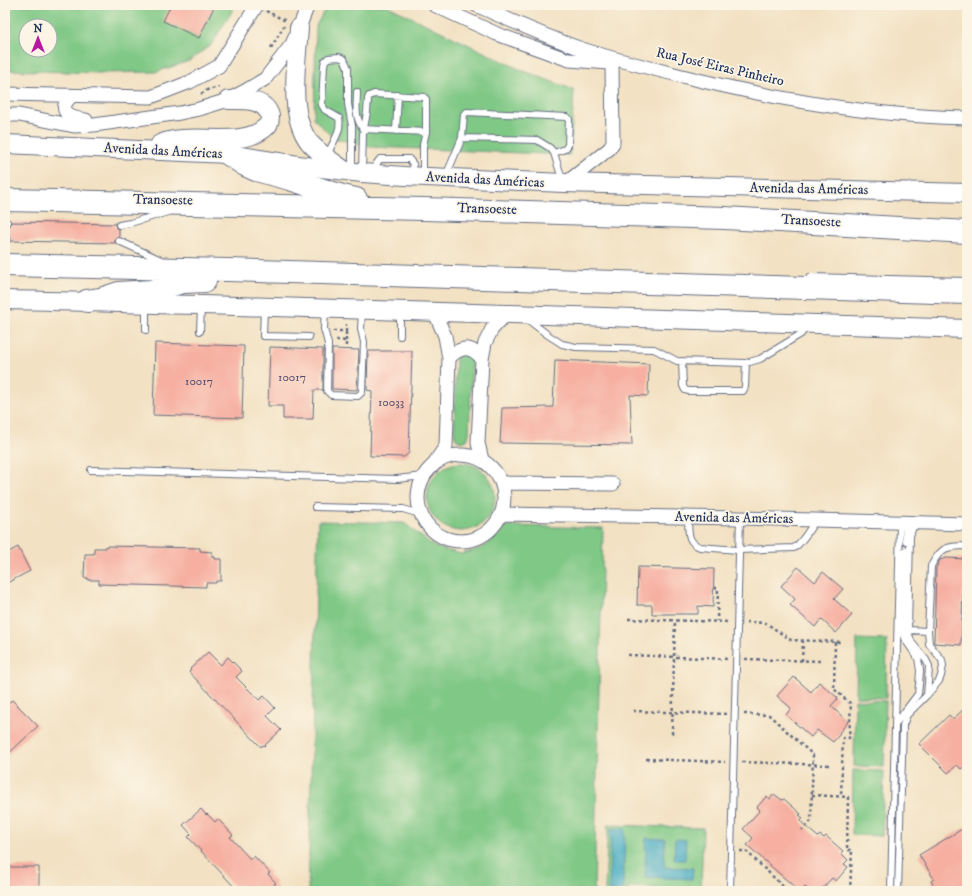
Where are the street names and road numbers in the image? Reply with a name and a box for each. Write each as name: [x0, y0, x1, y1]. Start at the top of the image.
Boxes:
street label: Rua José Eiras Pinheiro: [654, 44, 786, 91]
street label: Avenida das Américas: [103, 139, 223, 163]
street label: Avenida das Américas: [425, 168, 545, 192]
street label: Avenida das Américas: [750, 179, 869, 199]
street label: Transoeste: [133, 190, 193, 210]
street label: Transoeste: [457, 199, 517, 219]
street label: Transoeste: [781, 210, 842, 232]
street label: Avenida das Américas: [675, 508, 794, 528]

